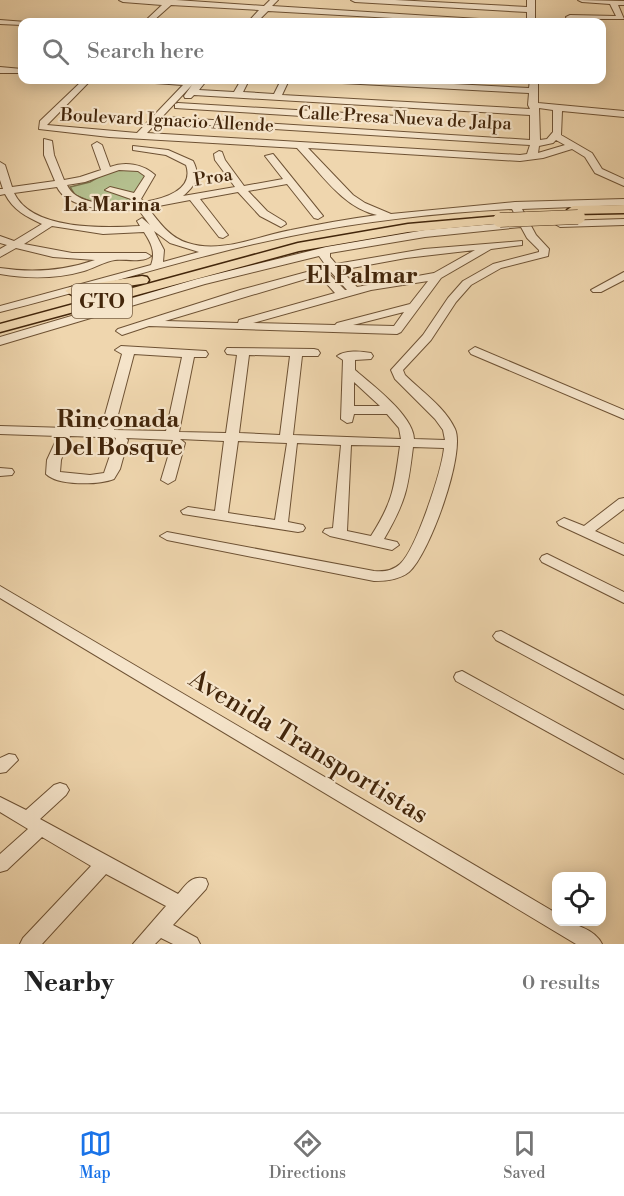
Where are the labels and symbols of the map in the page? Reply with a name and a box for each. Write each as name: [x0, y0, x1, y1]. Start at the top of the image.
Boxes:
street label: Calle Presa Nueva de Jalpa: [298, 101, 513, 136]
street label: Boulevard Ignacio Allende: [59, 103, 274, 138]
street label: Proa: [192, 163, 235, 192]
district label: La Marina: [64, 193, 161, 218]
district label: El Palmar: [306, 261, 418, 291]
road number: GTO: [72, 284, 132, 318]
district label: Rinconada Del Bosque: [53, 405, 183, 463]
street label: Avenida Transportistas: [182, 662, 434, 831]

